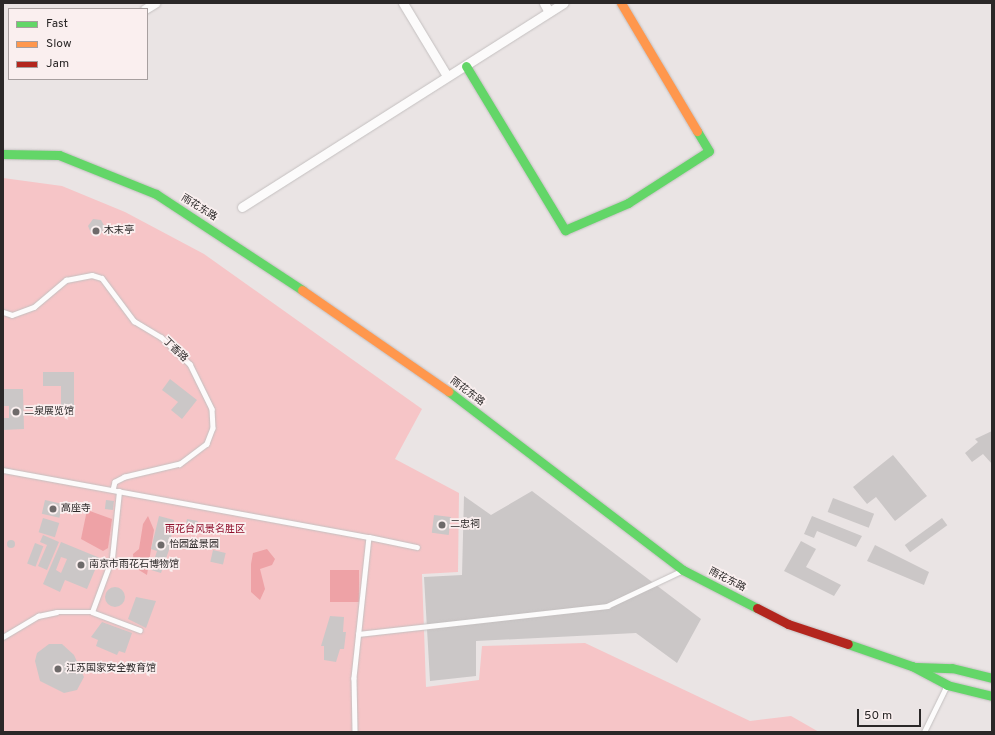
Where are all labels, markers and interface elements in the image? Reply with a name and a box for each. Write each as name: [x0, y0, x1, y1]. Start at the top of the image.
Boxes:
legend: [8, 8, 148, 80]
text: Fast: [46, 16, 68, 32]
text: Slow: [46, 36, 72, 52]
text: Jam: [46, 56, 69, 72]
street label: 雨花东路: [179, 192, 219, 224]
place label: 木末亭: [104, 225, 134, 237]
marker: 木末亭: [91, 226, 101, 236]
street label: 丁香路: [160, 335, 190, 365]
street label: 雨花东路: [447, 375, 487, 409]
place label: 二泉展览馆: [24, 406, 74, 418]
marker: 二泉展览馆: [11, 407, 21, 417]
place label: 高座寺: [61, 503, 91, 515]
marker: 高座寺: [48, 504, 58, 514]
place label: 二忠祠: [450, 519, 480, 531]
marker: 二忠祠: [437, 520, 447, 530]
park label: 雨花台风景名胜区: [165, 524, 245, 536]
place label: 怡园盆景园: [169, 539, 219, 551]
marker: 怡园盆景园: [156, 540, 166, 550]
place label: 南京市雨花石博物馆: [89, 559, 179, 571]
marker: 南京市雨花石博物馆: [76, 560, 86, 570]
street label: 雨花东路: [706, 566, 748, 594]
place label: 江苏国家安全教育馆: [66, 663, 156, 675]
marker: 江苏国家安全教育馆: [53, 664, 63, 674]
scale bar: [859, 701, 923, 727]
text: 50 m: [864, 708, 892, 724]

